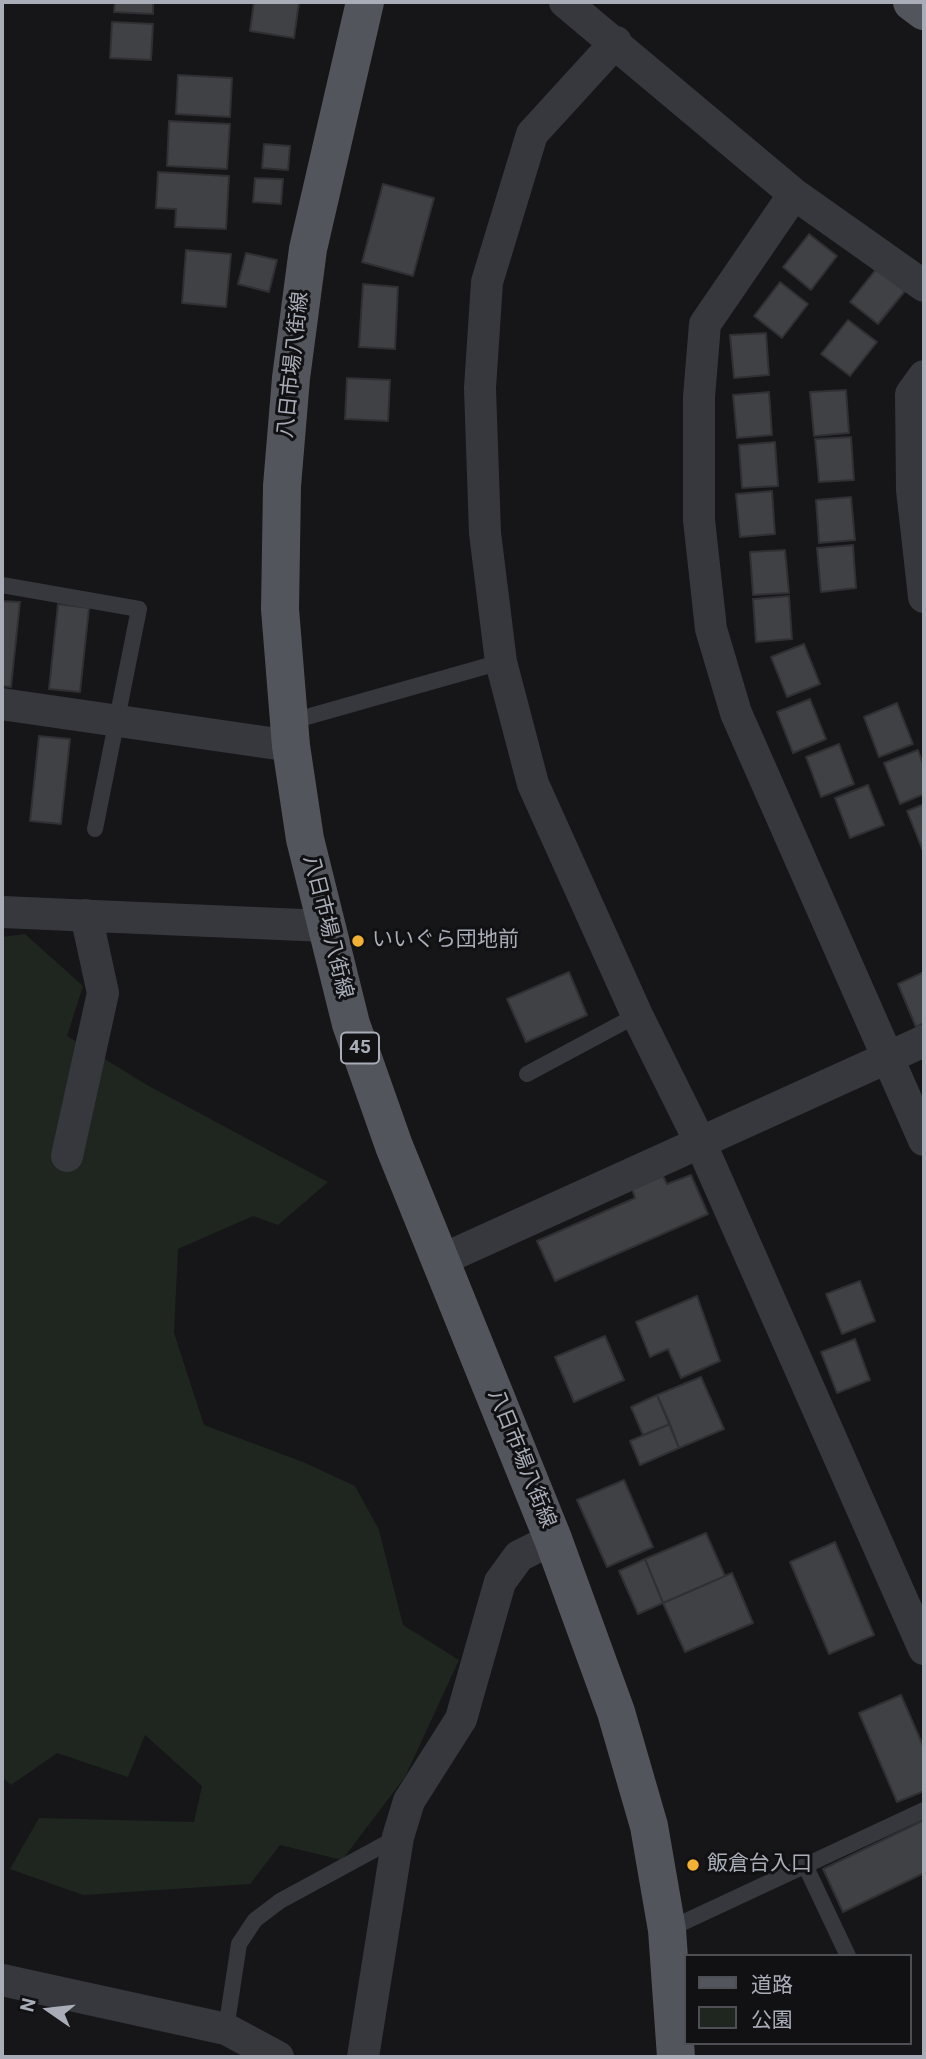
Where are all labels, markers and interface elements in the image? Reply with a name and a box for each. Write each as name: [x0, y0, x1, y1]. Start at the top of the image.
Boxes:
street label: 八日市場八街線: [274, 291, 314, 439]
street label: 八日市場八街線: [297, 853, 357, 1001]
place label: いいぐら団地前: [372, 928, 519, 954]
marker: いいぐら団地前: [350, 933, 366, 949]
road number: 45: [341, 1032, 379, 1064]
street label: 八日市場八街線: [482, 1386, 560, 1532]
place label: 飯倉台入口: [707, 1852, 812, 1878]
marker: 飯倉台入口: [685, 1857, 701, 1873]
legend: [684, 1954, 912, 2045]
text: 道路: [751, 1973, 793, 1997]
north arrow: [14, 1975, 84, 2045]
text: N: [15, 1996, 41, 2014]
text: 公園: [751, 2008, 793, 2032]

